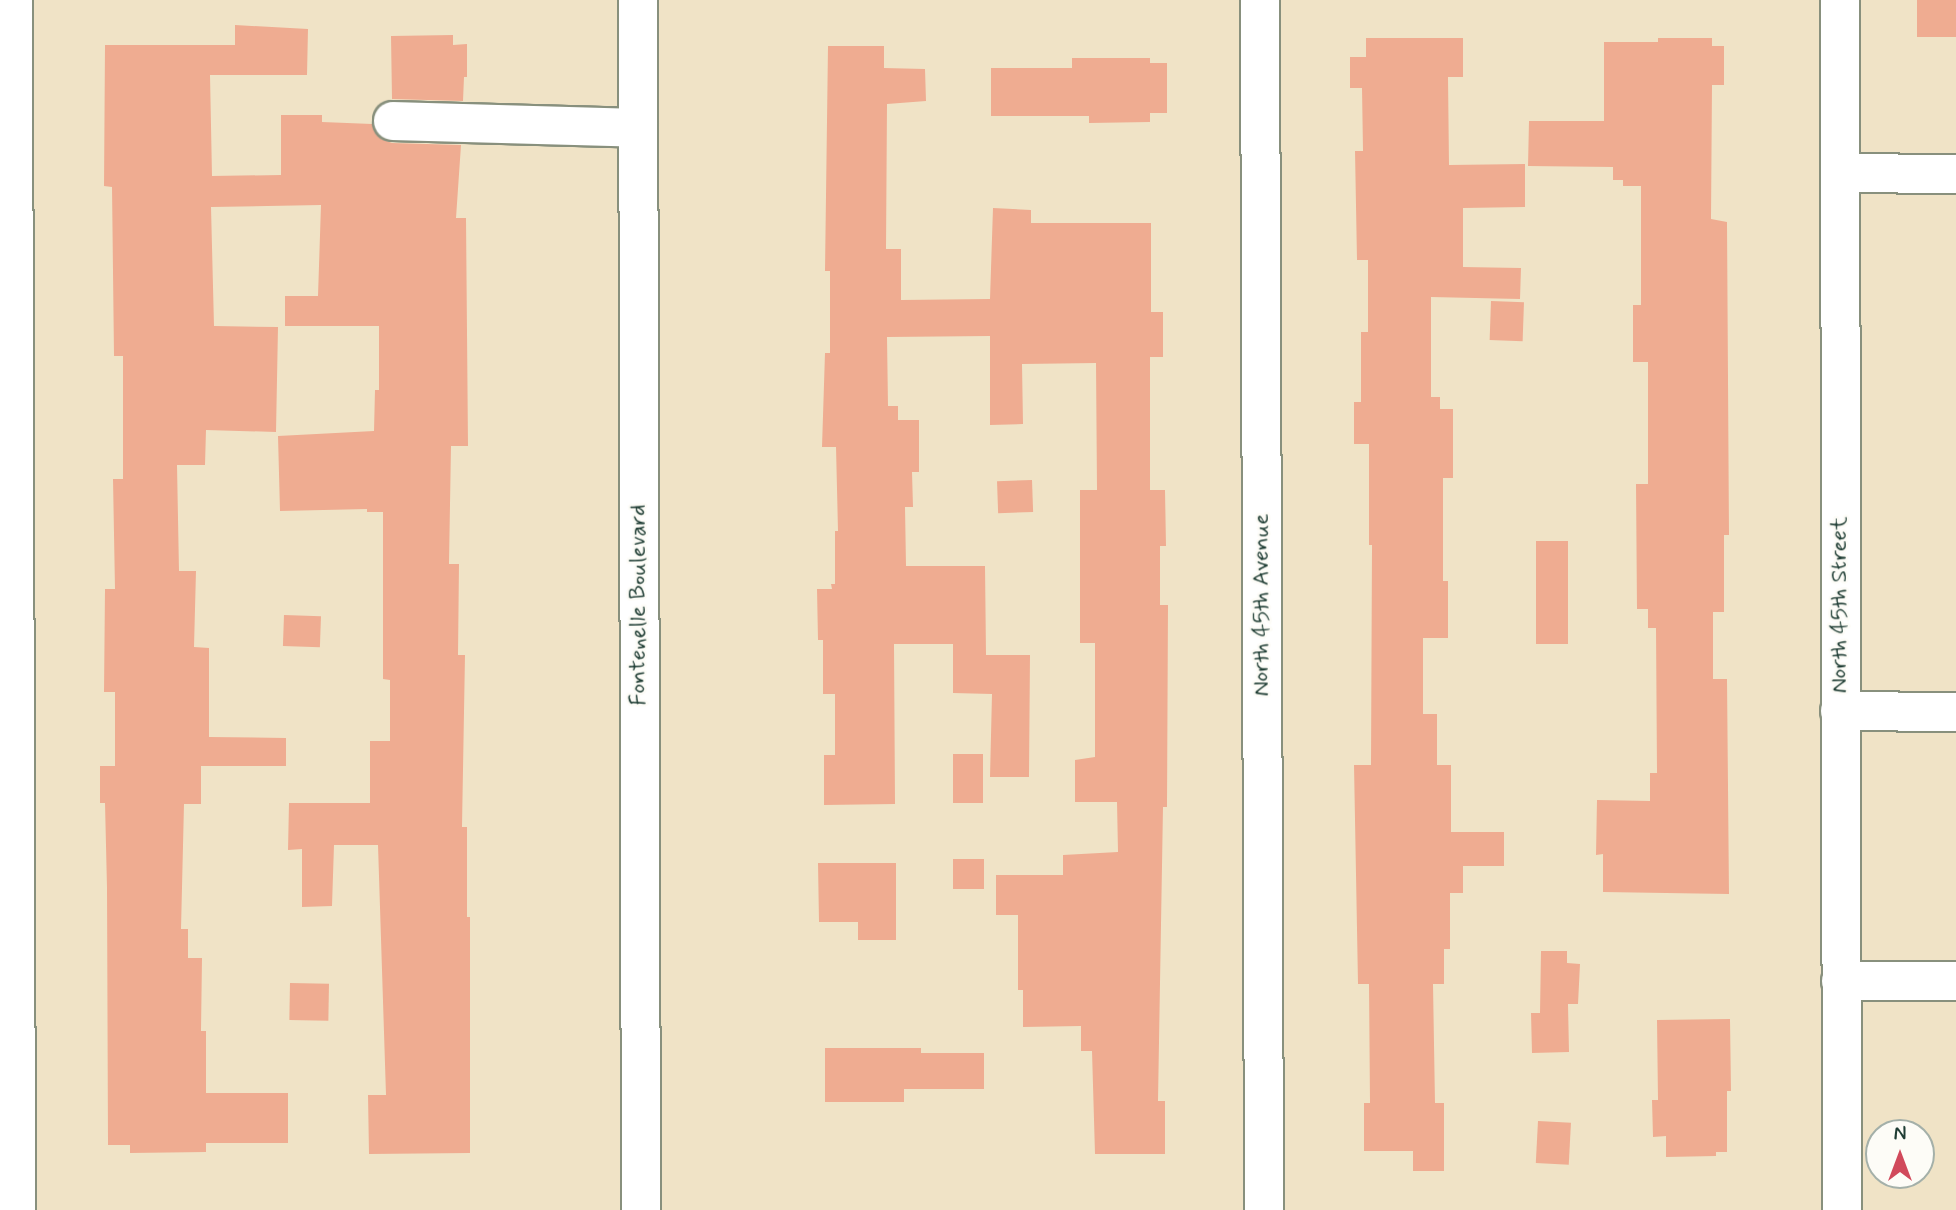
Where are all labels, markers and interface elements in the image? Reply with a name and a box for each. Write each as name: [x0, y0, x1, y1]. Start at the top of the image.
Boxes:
street label: Fontenelle Boulevard: [625, 506, 653, 704]
street label: North 45th Avenue: [1248, 514, 1276, 696]
street label: North 45th Street: [1826, 517, 1854, 693]
north arrow: [1865, 1119, 1935, 1189]
text: N: [1894, 1122, 1906, 1147]

